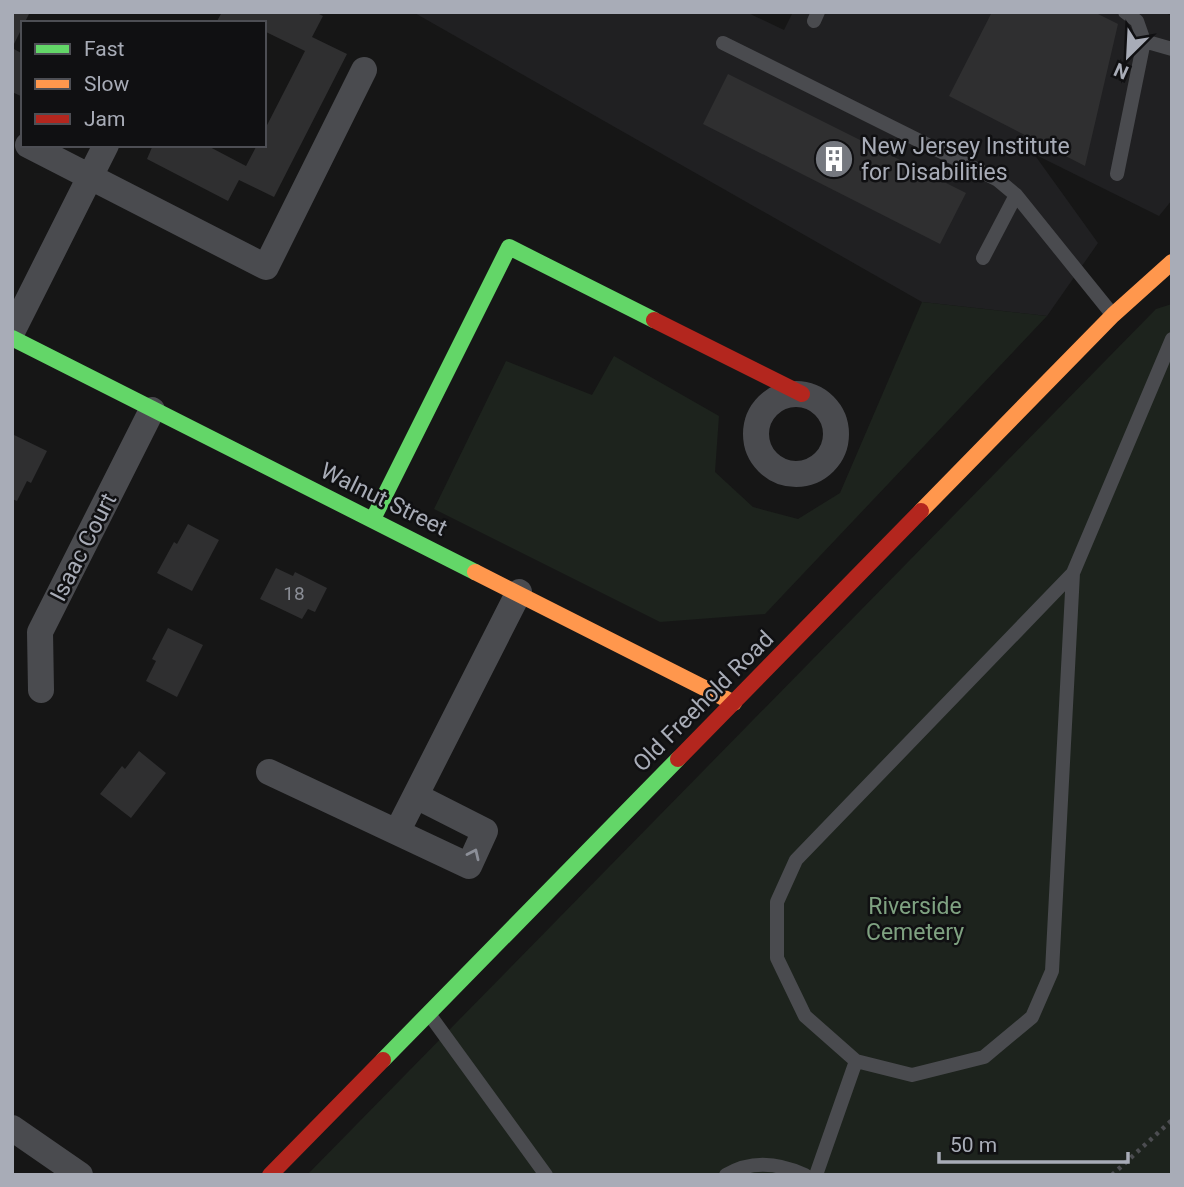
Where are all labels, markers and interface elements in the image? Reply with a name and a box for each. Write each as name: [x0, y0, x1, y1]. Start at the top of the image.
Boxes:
legend: [21, 21, 266, 147]
north arrow: [1093, 21, 1163, 91]
text: Fast: [84, 37, 125, 61]
text: N: [1110, 58, 1132, 84]
text: Slow: [84, 72, 130, 96]
text: Jam: [84, 107, 125, 131]
place label: New Jersey Institute for Disabilities: [861, 133, 1070, 186]
building icon: New Jersey Institute for Disabilities: [813, 138, 855, 180]
street label: Walnut Street: [316, 457, 451, 542]
street label: Isaac Court: [45, 489, 122, 606]
house number: 18: [283, 582, 305, 605]
street label: Old Freehold Road: [628, 626, 779, 777]
one-way arrow: [466, 849, 480, 861]
park label: Riverside Cemetery: [866, 893, 964, 946]
scale bar: [939, 1120, 1128, 1164]
text: 50 m: [950, 1133, 997, 1157]

